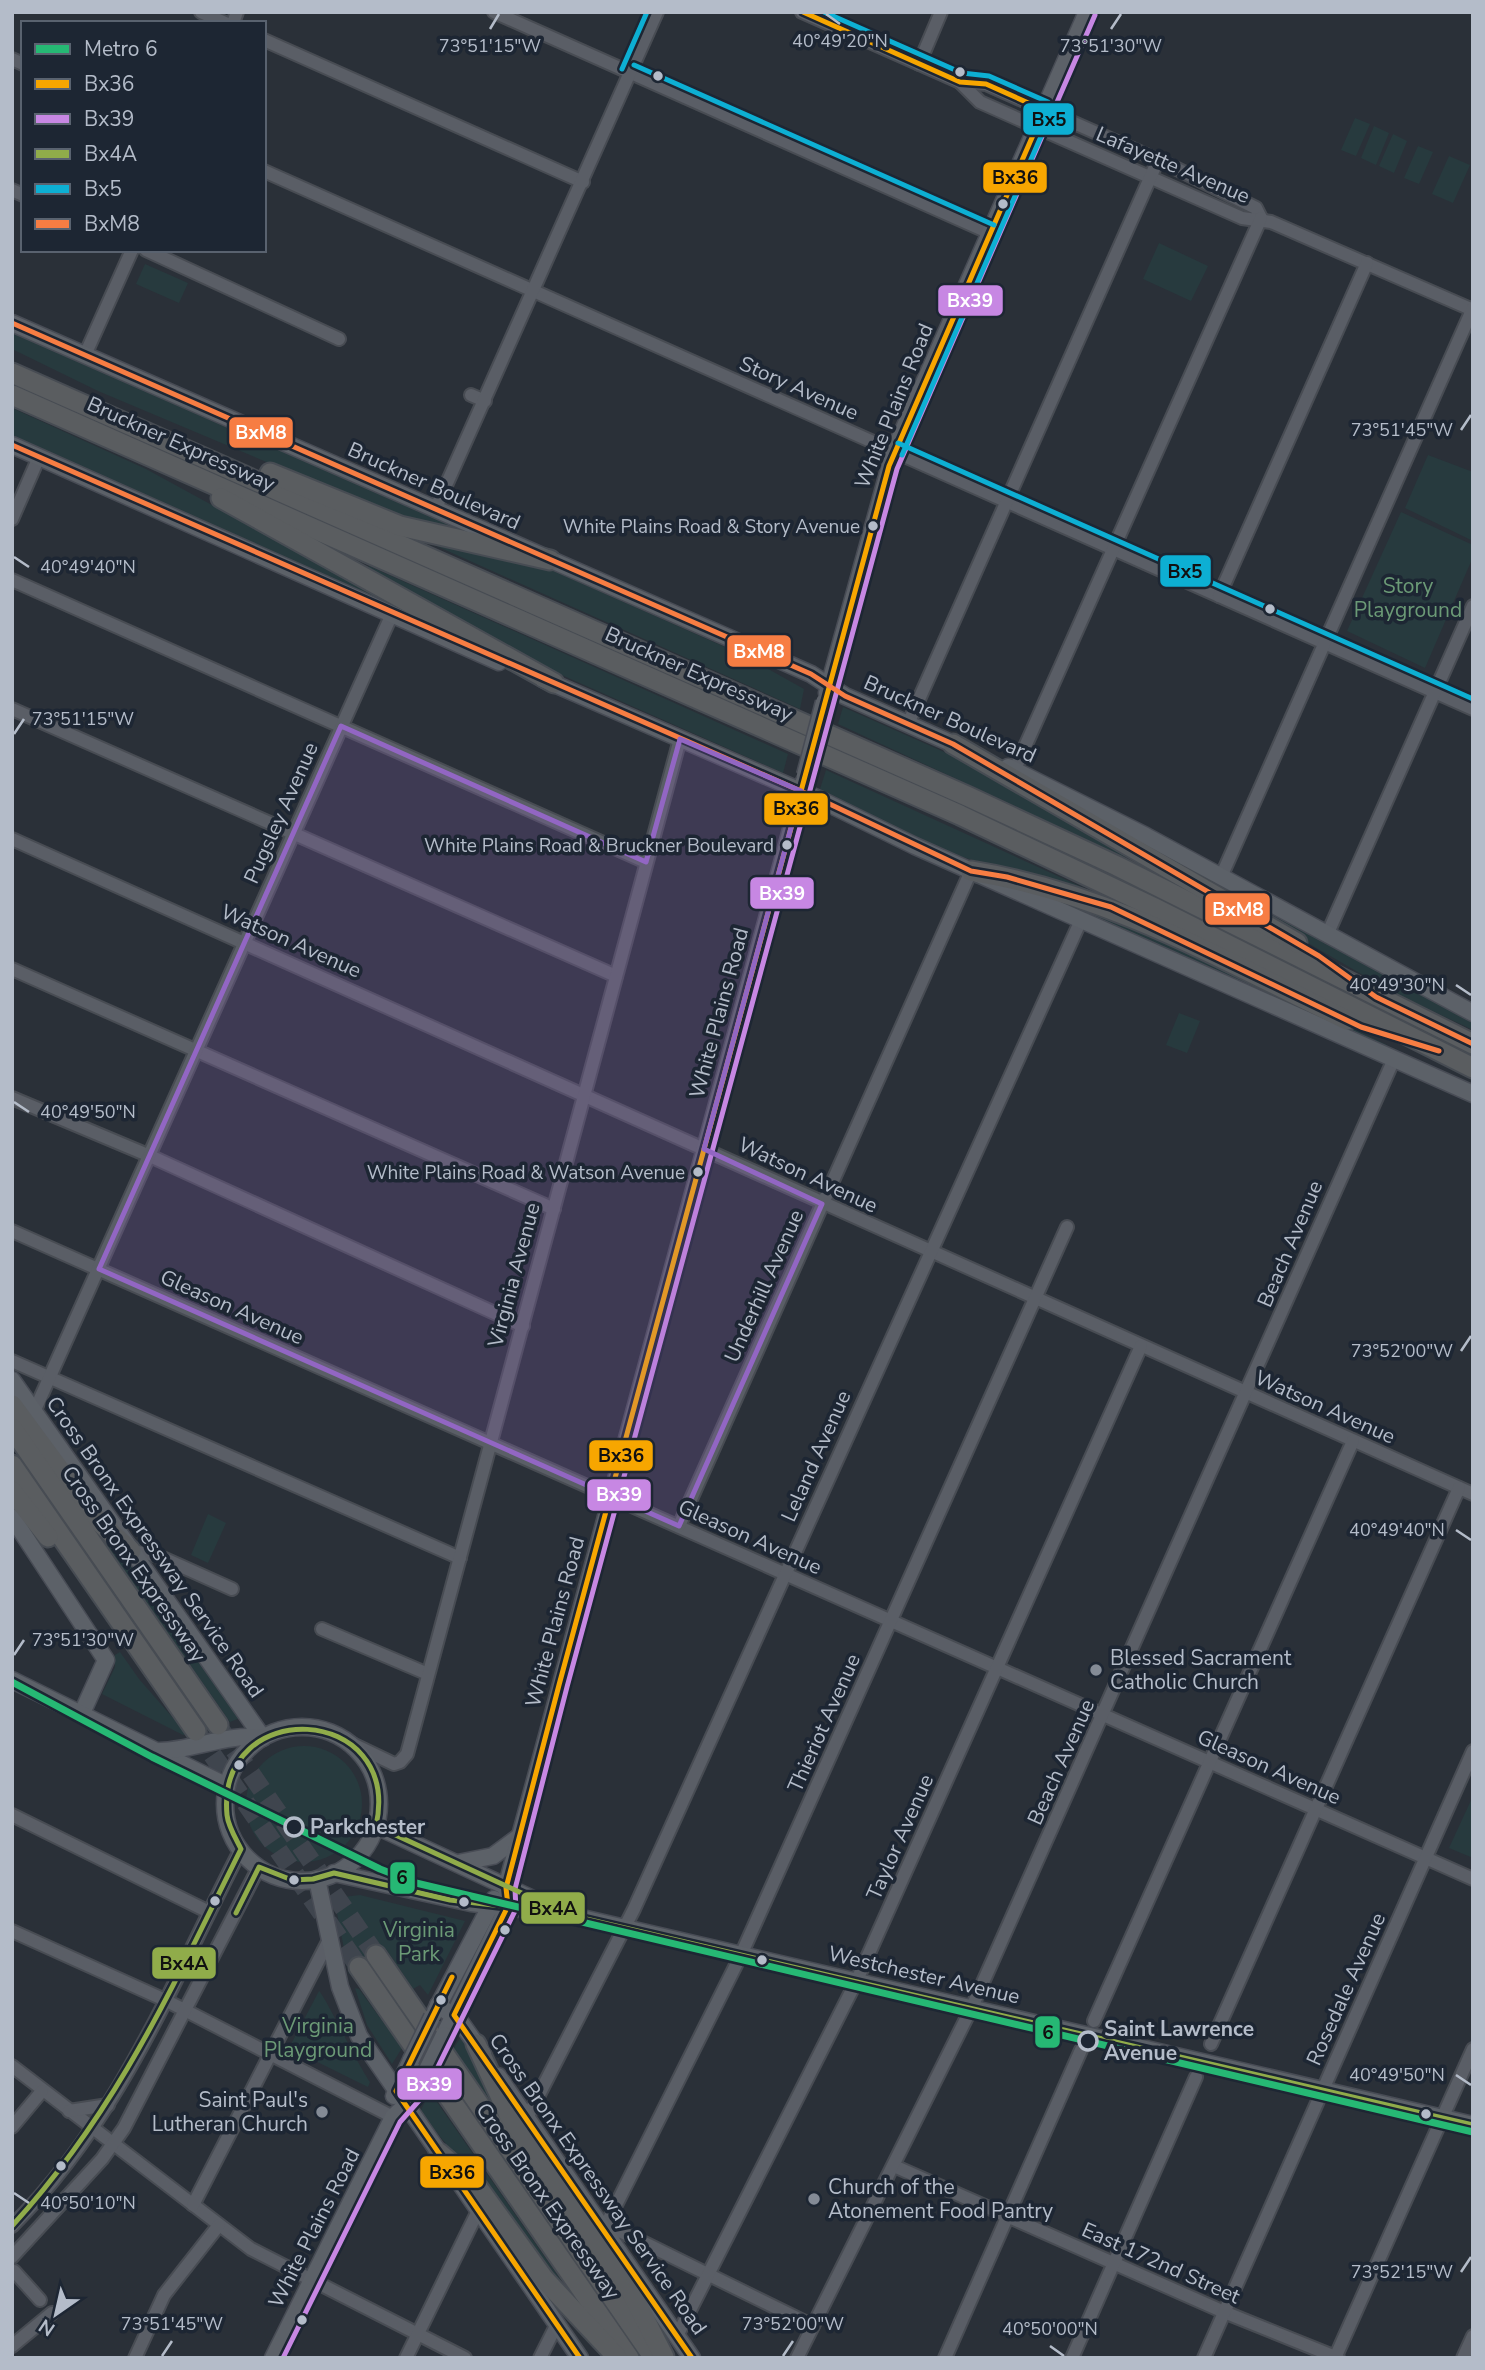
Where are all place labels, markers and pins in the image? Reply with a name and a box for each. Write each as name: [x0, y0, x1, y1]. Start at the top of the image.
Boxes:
unlabelled marker: [953, 65, 967, 79]
unlabelled marker: [651, 69, 665, 83]
unlabelled marker: [996, 197, 1010, 211]
place label: White Plains Road & Story Avenue: [563, 514, 860, 540]
marker: White Plains Road & Story Avenue: [866, 519, 880, 533]
unlabelled marker: [1263, 602, 1277, 616]
place label: White Plains Road & Bruckner Boulevard: [424, 833, 774, 859]
marker: White Plains Road & Bruckner Boulevard: [780, 838, 794, 852]
place label: White Plains Road & Watson Avenue: [367, 1160, 685, 1186]
marker: White Plains Road & Watson Avenue: [691, 1165, 705, 1179]
place label: Blessed Sacrament Catholic Church: [1110, 1644, 1292, 1696]
marker: Blessed Sacrament Catholic Church: [1088, 1662, 1104, 1678]
unlabelled marker: [232, 1758, 246, 1772]
place label: Parkchester: [310, 1813, 426, 1841]
marker: Parkchester: [284, 1817, 304, 1837]
unlabelled marker: [287, 1873, 301, 1887]
unlabelled marker: [208, 1894, 222, 1908]
unlabelled marker: [457, 1895, 471, 1909]
unlabelled marker: [498, 1923, 512, 1937]
unlabelled marker: [755, 1953, 769, 1967]
unlabelled marker: [434, 1993, 448, 2007]
place label: Saint Lawrence Avenue: [1104, 2015, 1254, 2067]
marker: Saint Lawrence Avenue: [1078, 2031, 1098, 2051]
place label: Saint Paul's Lutheran Church: [152, 2086, 308, 2138]
marker: Saint Paul's Lutheran Church: [314, 2104, 330, 2120]
unlabelled marker: [1419, 2107, 1433, 2121]
unlabelled marker: [54, 2159, 68, 2173]
place label: Church of the Atonement Food Pantry: [828, 2173, 1053, 2225]
marker: Church of the Atonement Food Pantry: [806, 2191, 822, 2207]
unlabelled marker: [295, 2313, 309, 2327]

